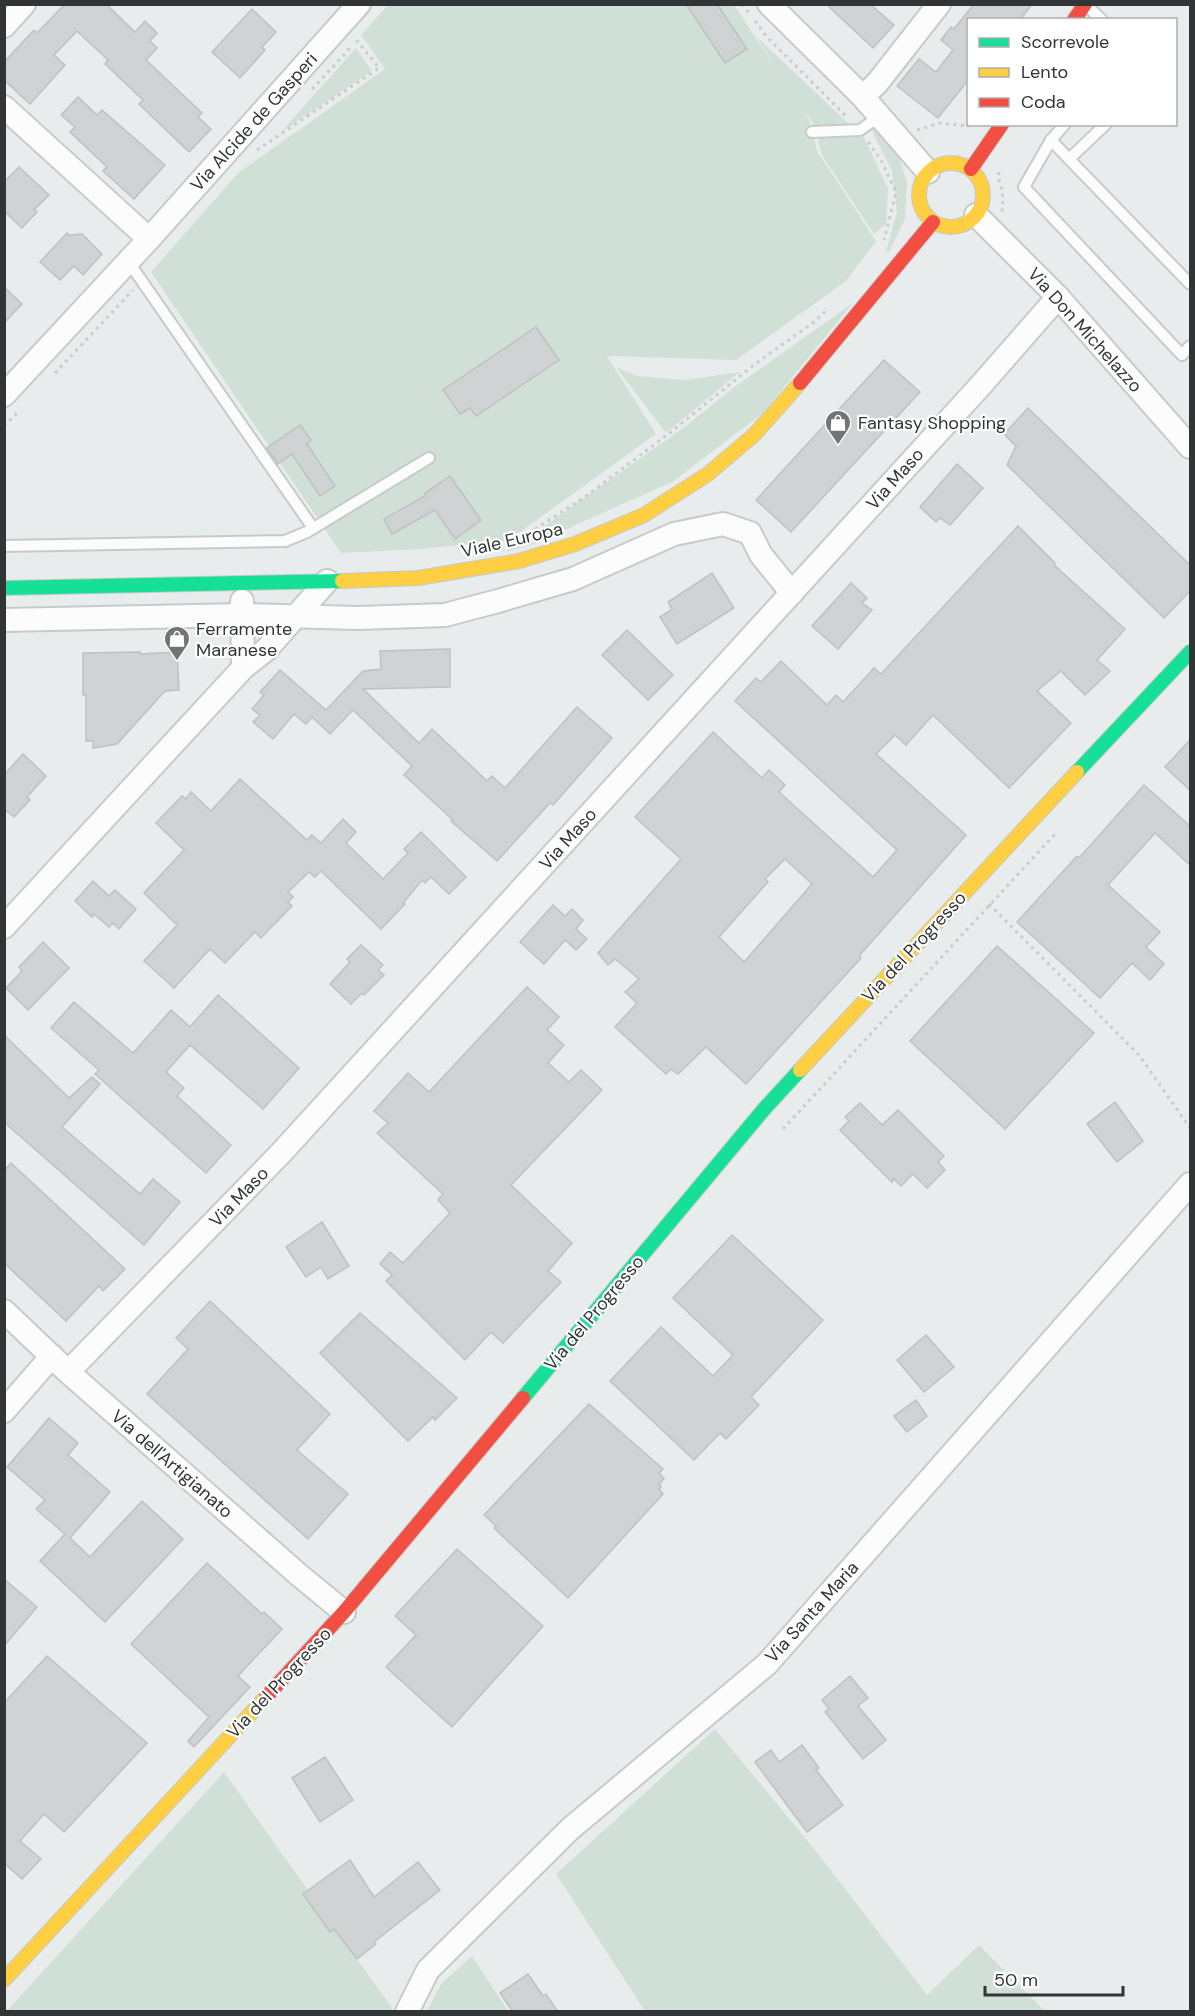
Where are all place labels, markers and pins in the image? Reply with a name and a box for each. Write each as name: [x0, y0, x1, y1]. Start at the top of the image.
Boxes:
shop icon: Fantasy Shopping: [823, 408, 853, 446]
place label: Fantasy Shopping: [858, 411, 1006, 435]
place label: Ferramente Maranese: [196, 617, 292, 662]
shop icon: Ferramente Maranese: [162, 624, 192, 662]

